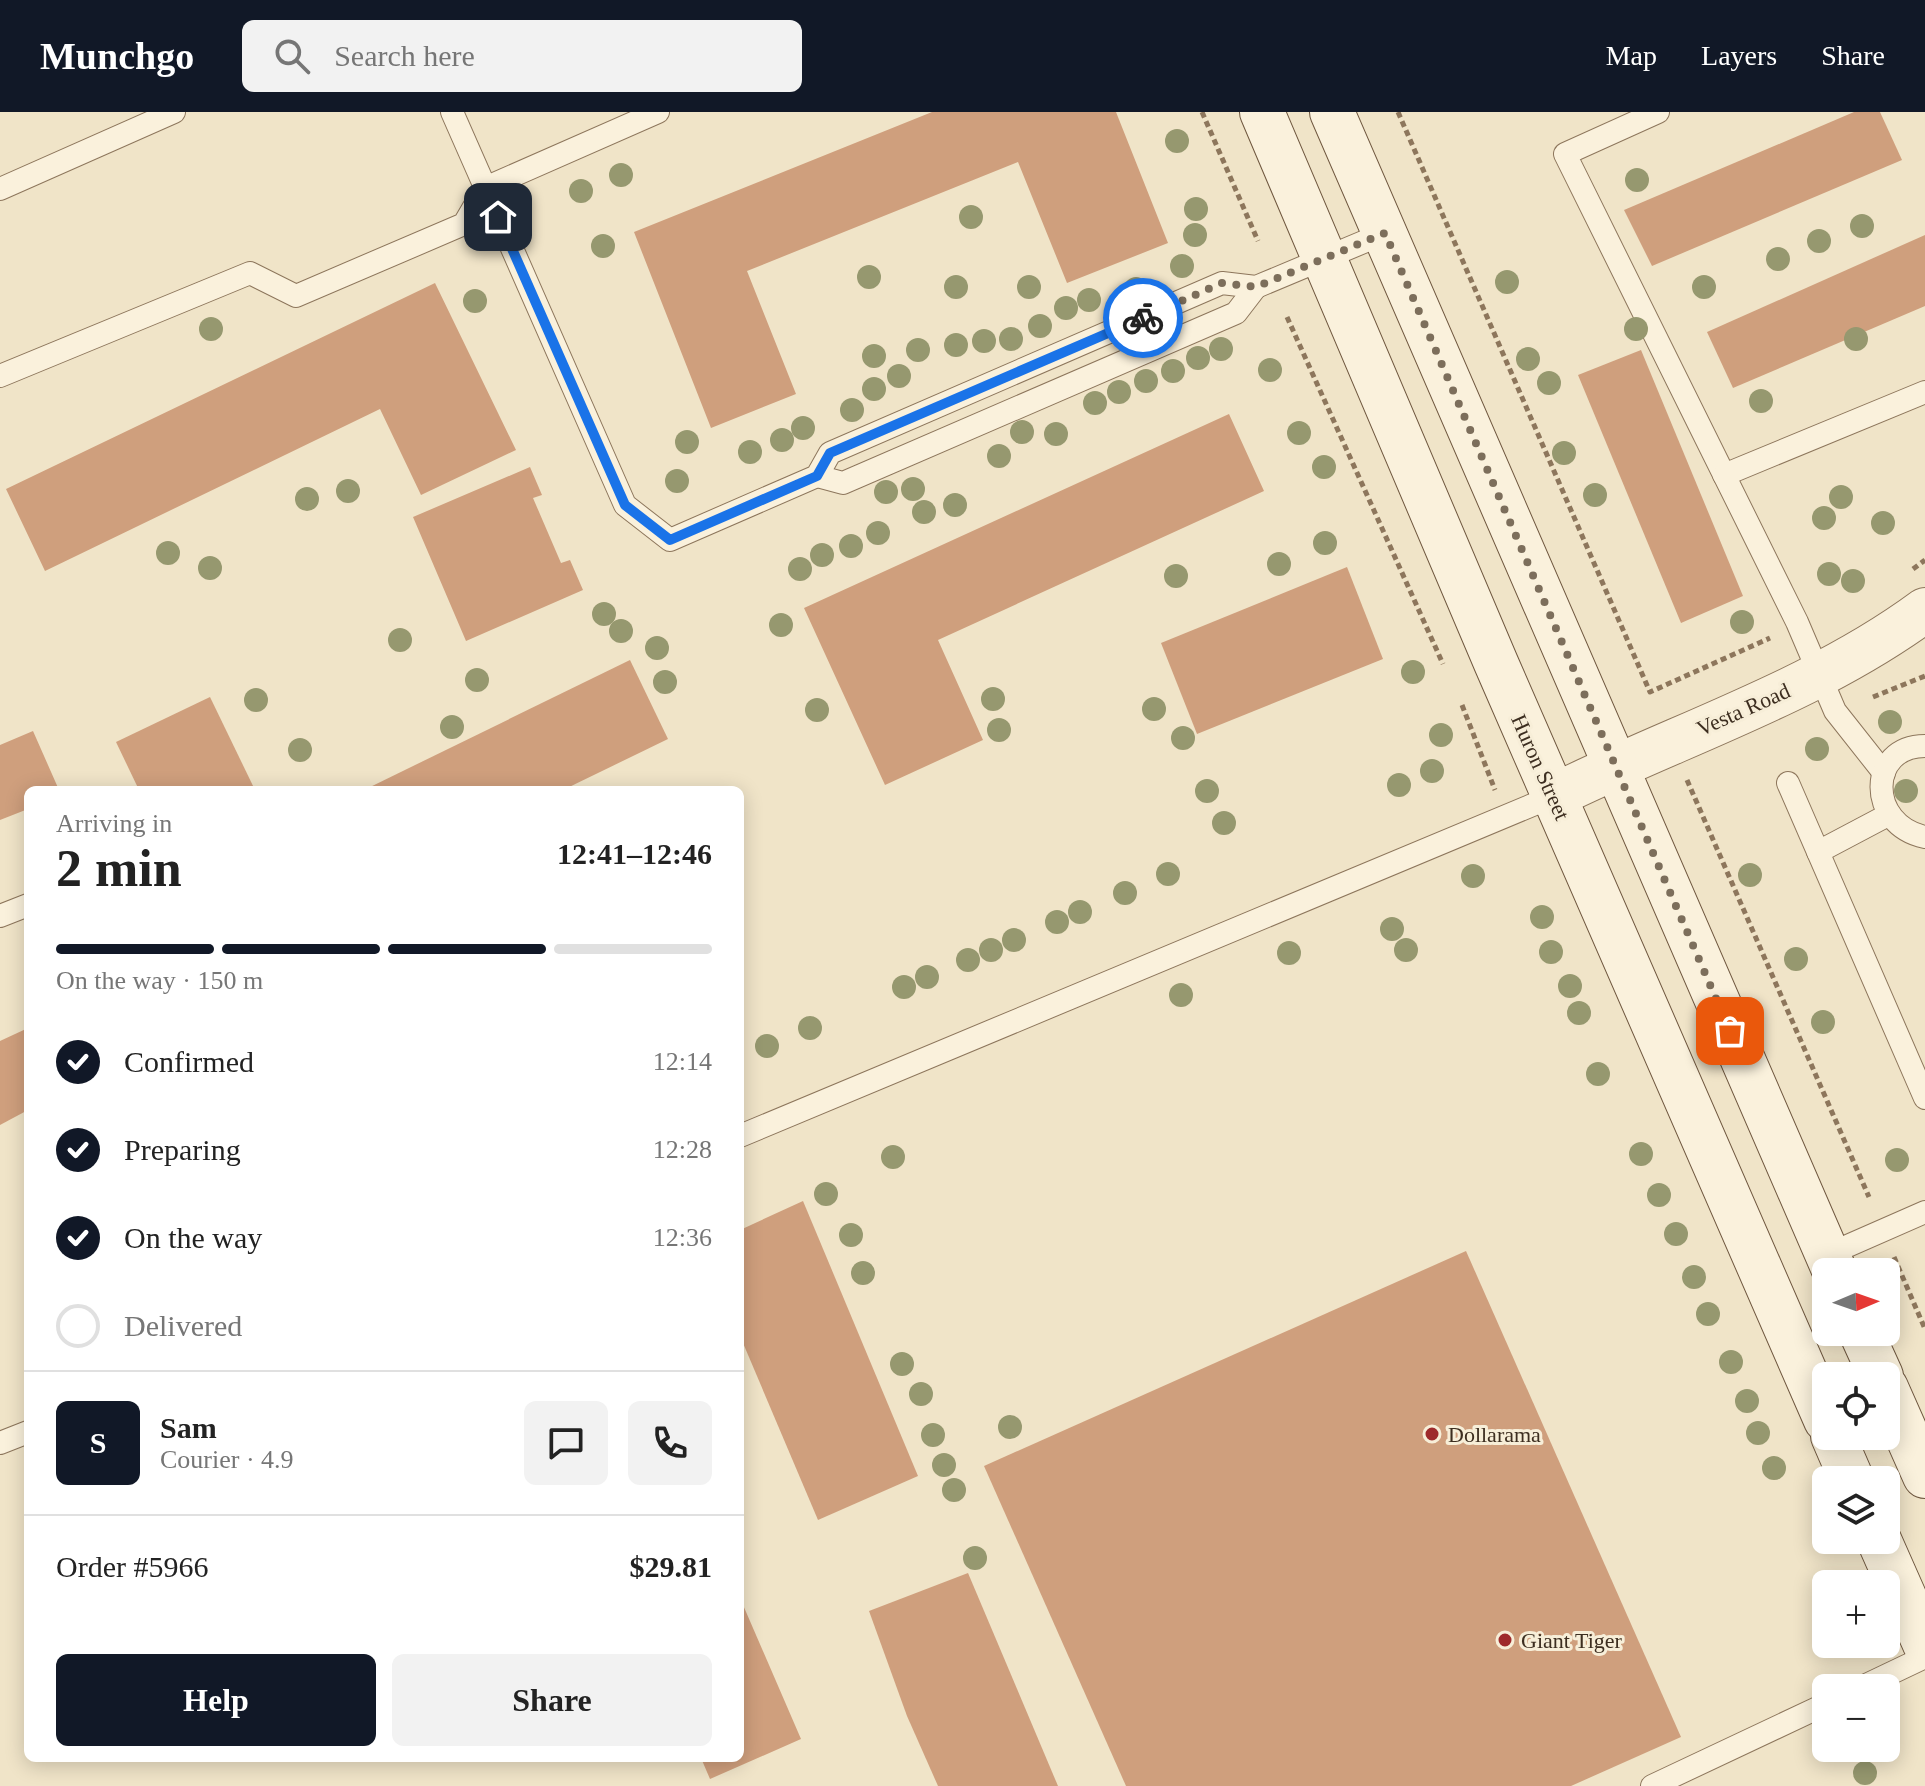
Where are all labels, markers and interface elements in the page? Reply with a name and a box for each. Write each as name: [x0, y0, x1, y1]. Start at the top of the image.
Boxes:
search box: [242, 20, 802, 92]
icon: search: [270, 34, 314, 78]
text: Munchgo: [40, 35, 194, 77]
text: Search here: [334, 39, 475, 72]
text: Map: [1606, 40, 1657, 71]
text: Layers: [1701, 40, 1777, 71]
text: Share: [1821, 40, 1885, 71]
pin: [464, 183, 532, 251]
icon: home: [476, 195, 520, 239]
courier: [1103, 278, 1183, 358]
icon: bike: [1121, 296, 1165, 340]
street label: Vesta Road: [1693, 678, 1794, 741]
street label: Huron Street: [1506, 710, 1575, 824]
text: Arriving in: [56, 809, 172, 838]
text: 12:41–12:46: [557, 837, 712, 870]
text: 2 min: [56, 840, 182, 897]
text: On the way · 150 m: [56, 966, 263, 995]
pin: [1696, 997, 1764, 1065]
icon: bag: [1708, 1009, 1752, 1053]
icon: check: [56, 1040, 100, 1084]
text: Confirmed: [124, 1045, 254, 1078]
text: 12:14: [653, 1047, 712, 1076]
icon: check: [56, 1128, 100, 1172]
text: Preparing: [124, 1133, 241, 1166]
text: 12:28: [653, 1135, 712, 1164]
icon: check: [56, 1216, 100, 1260]
text: On the way: [124, 1221, 262, 1254]
text: 12:36: [653, 1223, 712, 1252]
north arrow: [1812, 1258, 1900, 1346]
map controls: [1812, 1258, 1900, 1762]
text: Delivered: [124, 1309, 242, 1342]
button: locate: [1812, 1362, 1900, 1450]
button: chat: [524, 1401, 608, 1485]
button: phone: [628, 1401, 712, 1485]
text: Sam: [160, 1411, 217, 1444]
place label: Dollarama: [1448, 1422, 1541, 1447]
marker: Dollarama: [1423, 1425, 1441, 1443]
text: S: [90, 1426, 106, 1459]
text: Courier · 4.9: [160, 1445, 294, 1474]
button: layers: [1812, 1466, 1900, 1554]
text: Order #5966: [56, 1550, 208, 1583]
text: $29.81: [630, 1550, 712, 1583]
button: +: [1812, 1570, 1900, 1658]
place label: Giant Tiger: [1521, 1628, 1623, 1653]
marker: Giant Tiger: [1496, 1631, 1514, 1649]
button: Help: [56, 1654, 376, 1746]
button: Share: [392, 1654, 712, 1746]
button: −: [1812, 1674, 1900, 1762]

